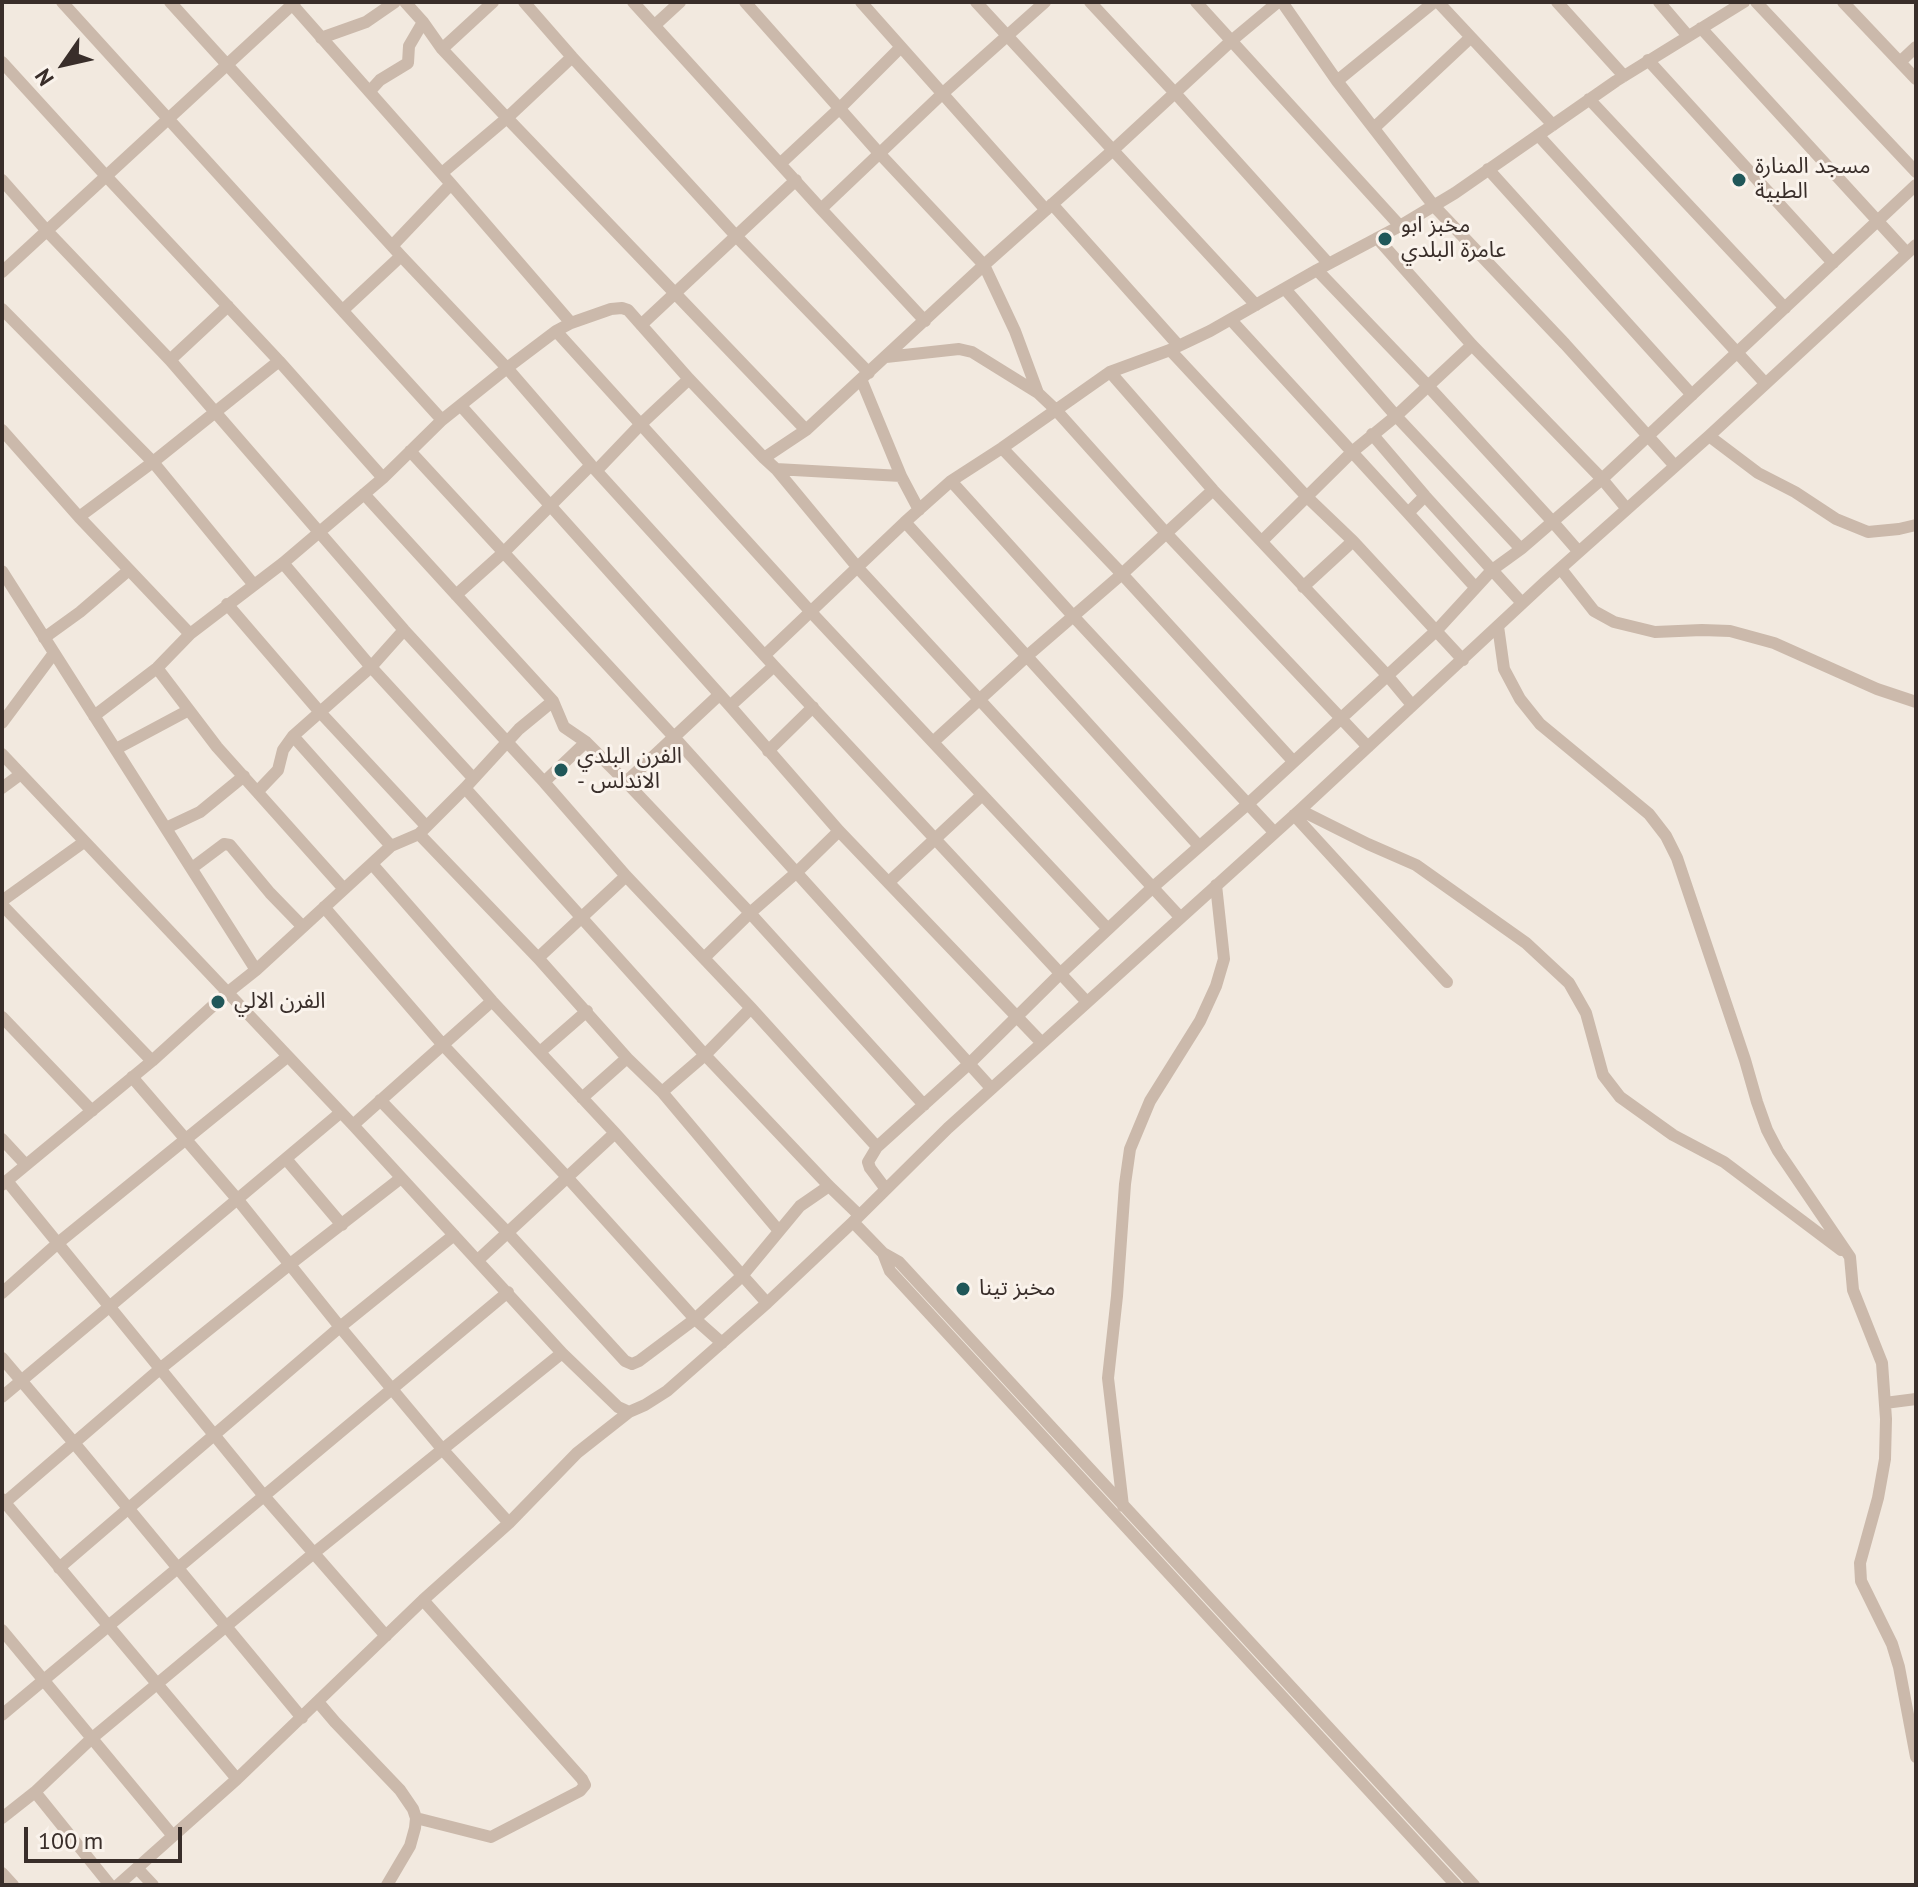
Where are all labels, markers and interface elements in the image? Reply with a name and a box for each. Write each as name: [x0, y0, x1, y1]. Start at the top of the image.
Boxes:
north arrow: [24, 24, 104, 104]
text: N: [28, 64, 60, 91]
place label: مسجد المنارة الطبية: [1755, 154, 1871, 206]
marker: مسجد المنارة الطبية: [1730, 171, 1748, 189]
place label: مخبز ابو عامرة البلدي: [1401, 213, 1506, 264]
marker: مخبز ابو عامرة البلدي: [1376, 230, 1394, 248]
place label: الفرن البلدي - الاندلس: [577, 744, 682, 796]
marker: الفرن البلدي - الاندلس: [552, 761, 570, 779]
place label: الفرن الالي: [234, 989, 325, 1015]
marker: الفرن الالي: [209, 993, 227, 1011]
place label: مخبز تينا: [979, 1276, 1055, 1302]
marker: مخبز تينا: [954, 1280, 972, 1298]
scale bar: [28, 1811, 186, 1861]
text: 100 m: [38, 1825, 103, 1856]

